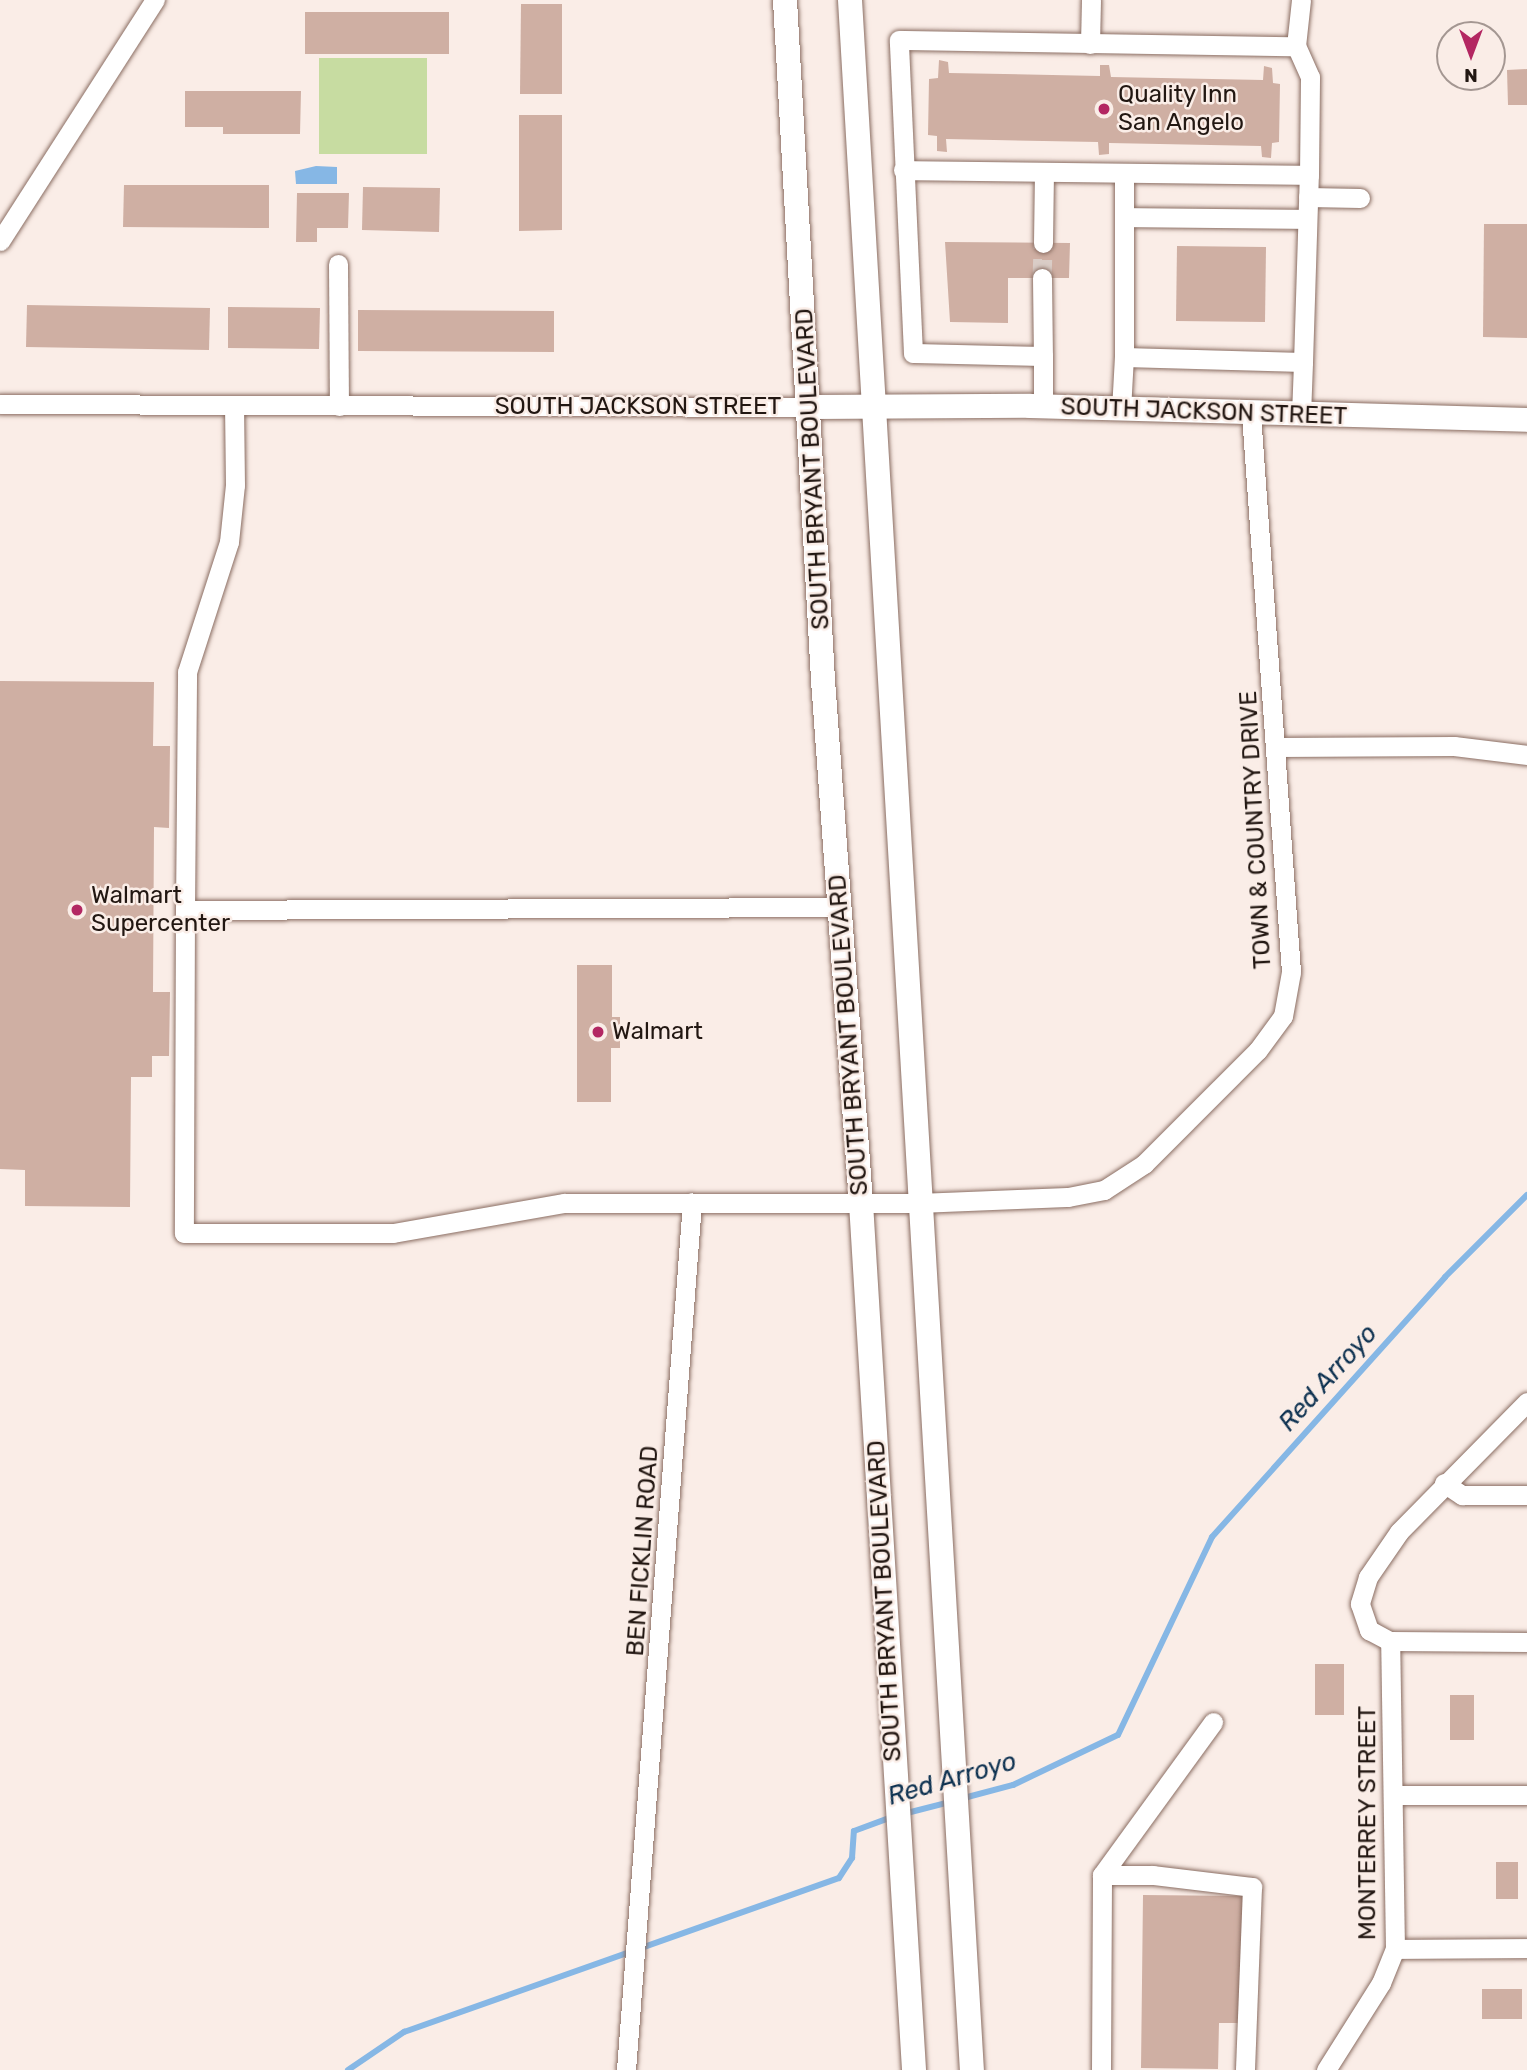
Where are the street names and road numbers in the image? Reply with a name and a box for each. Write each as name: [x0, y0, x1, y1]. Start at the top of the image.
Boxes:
street label: SOUTH BRYANT BOULEVARD: [790, 307, 836, 631]
street label: SOUTH JACKSON STREET: [495, 393, 781, 421]
street label: SOUTH JACKSON STREET: [1060, 393, 1348, 431]
street label: TOWN & COUNTRY DRIVE: [1234, 690, 1278, 970]
street label: SOUTH BRYANT BOULEVARD: [823, 873, 875, 1197]
street label: SOUTH BRYANT BOULEVARD: [862, 1439, 908, 1763]
street label: BEN FICKLIN ROAD: [621, 1445, 665, 1657]
street label: MONTERREY STREET: [1354, 1705, 1382, 1941]

